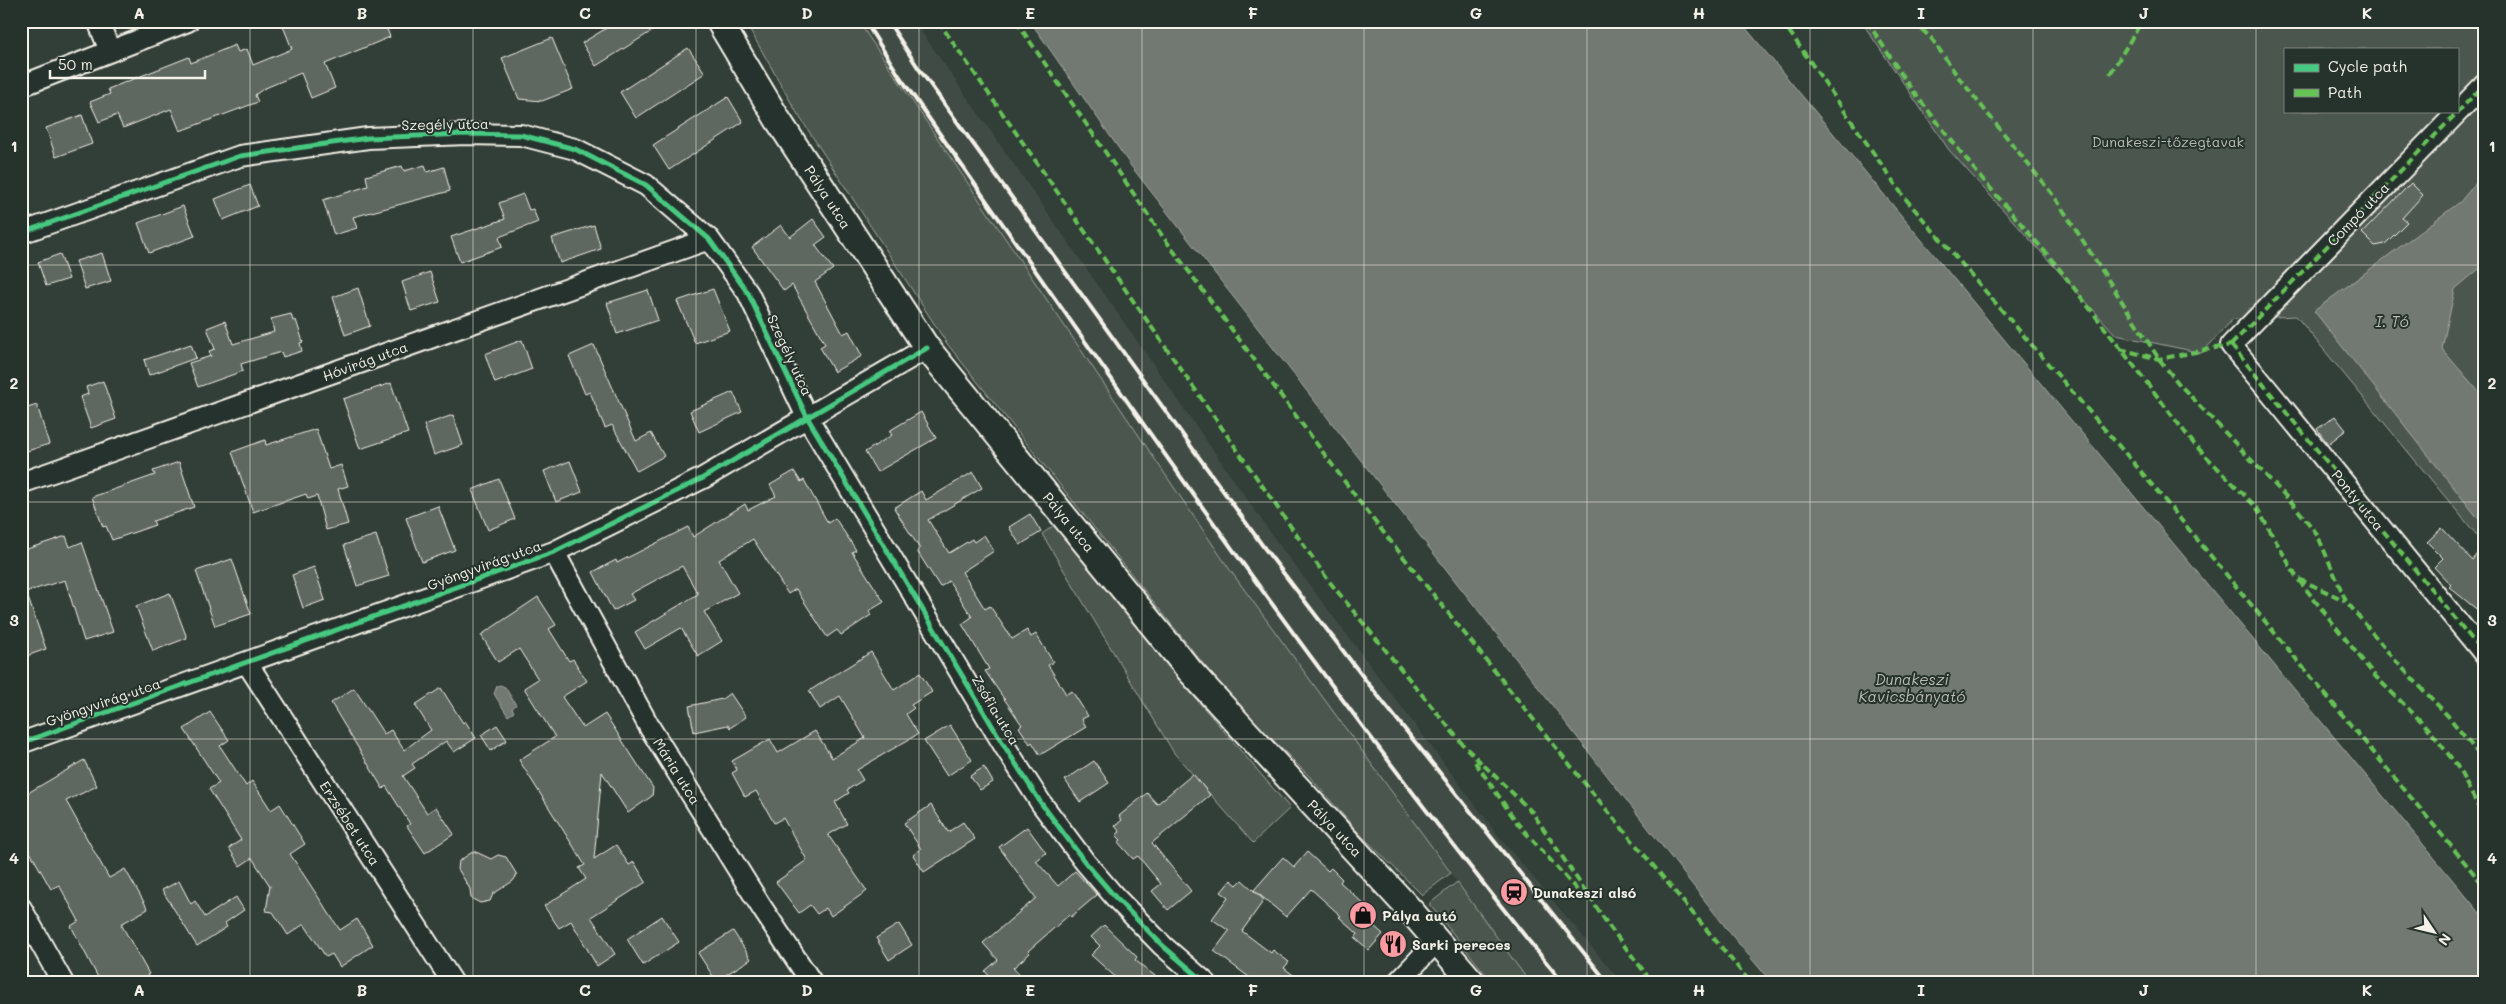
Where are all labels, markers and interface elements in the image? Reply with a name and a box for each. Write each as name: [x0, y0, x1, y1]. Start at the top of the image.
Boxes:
text: A: [133, 2, 145, 23]
text: B: [357, 2, 367, 23]
text: C: [579, 2, 591, 23]
text: D: [801, 2, 813, 23]
text: E: [1025, 2, 1035, 23]
text: F: [1248, 2, 1258, 23]
text: G: [1470, 2, 1482, 23]
text: H: [1693, 2, 1705, 23]
text: I: [1917, 2, 1925, 23]
text: J: [2139, 2, 2149, 23]
text: K: [2362, 2, 2372, 23]
scale bar: [50, 48, 205, 80]
legend: [2284, 48, 2458, 112]
text: 50 m: [58, 54, 93, 74]
text: Cycle path: [2328, 56, 2407, 76]
text: Path: [2328, 82, 2362, 102]
street label: Szegély utca: [401, 114, 489, 134]
park label: Dunakeszi-tőzegtavak: [2092, 132, 2244, 151]
text: 1: [10, 135, 18, 156]
text: 1: [2488, 135, 2496, 156]
street label: Pálya utca: [800, 162, 856, 232]
street label: Compó utca: [2323, 178, 2393, 250]
street label: Szegély utca: [763, 311, 817, 399]
water label: I. Tó: [2375, 311, 2409, 331]
street label: Hóvirág utca: [320, 337, 410, 385]
text: 2: [10, 372, 19, 393]
text: 2: [2488, 372, 2497, 393]
street label: Ponty utca: [2328, 466, 2388, 534]
street label: Pálya utca: [1039, 488, 1099, 556]
street label: Gyöngyvirág utca: [424, 536, 544, 594]
text: 3: [9, 609, 19, 630]
text: 3: [2487, 609, 2497, 630]
water label: Dunakeszi Kavicsbányató: [1859, 669, 1966, 706]
street label: Zsófia utca: [968, 672, 1024, 748]
street label: Gyöngyvirág utca: [43, 673, 163, 731]
street label: Mária utca: [649, 734, 705, 808]
street label: Erzsébet utca: [316, 777, 384, 869]
street label: Pálya utca: [1303, 795, 1367, 861]
text: 4: [9, 847, 19, 868]
text: 4: [2487, 847, 2497, 868]
station icon: Dunakeszi alsó: [1499, 877, 1529, 907]
place label: Dunakeszi alsó: [1533, 883, 1637, 902]
shop icon: Pálya autó: [1348, 900, 1378, 930]
place label: Pálya autó: [1382, 906, 1457, 925]
north arrow: [2408, 906, 2458, 956]
restaurant icon: Sarki pereces: [1378, 929, 1408, 959]
text: N: [2434, 930, 2456, 950]
place label: Sarki pereces: [1412, 935, 1511, 954]
text: A: [133, 979, 145, 1000]
text: B: [357, 979, 367, 1000]
text: C: [579, 979, 591, 1000]
text: D: [801, 979, 813, 1000]
text: E: [1025, 979, 1035, 1000]
text: F: [1248, 979, 1258, 1000]
text: G: [1470, 979, 1482, 1000]
text: H: [1693, 979, 1705, 1000]
text: I: [1917, 979, 1925, 1000]
text: J: [2139, 979, 2149, 1000]
text: K: [2362, 979, 2372, 1000]

